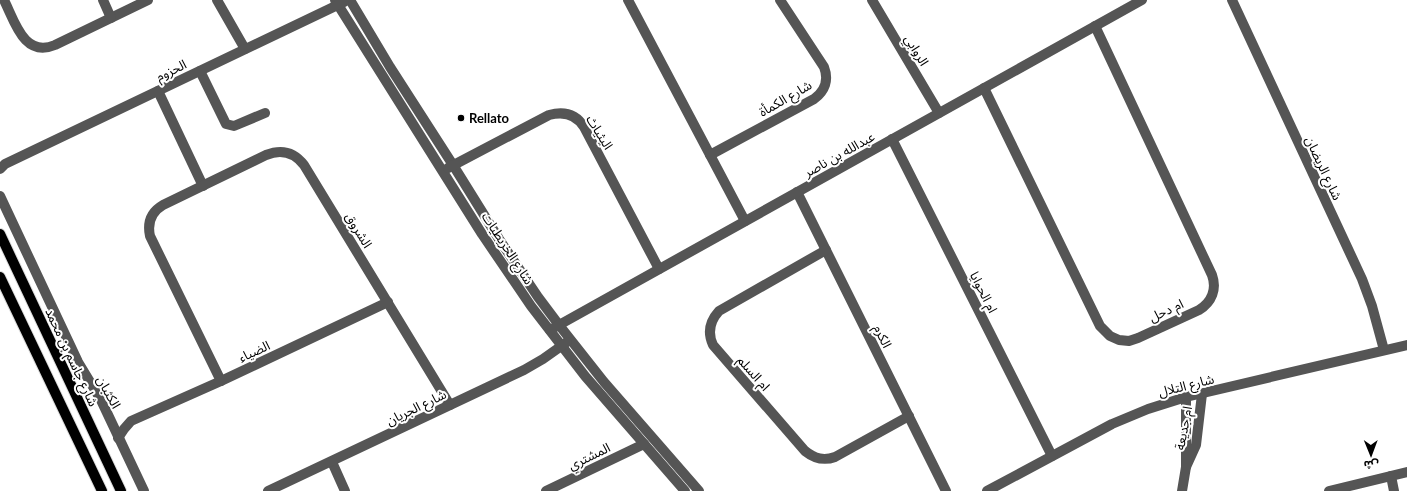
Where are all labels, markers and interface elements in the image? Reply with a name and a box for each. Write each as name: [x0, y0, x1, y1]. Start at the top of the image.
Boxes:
street label: الروابي: [899, 31, 933, 70]
street label: الحزوم: [153, 56, 190, 86]
street label: شارع الكمأة: [756, 77, 816, 122]
place label: Rellato: [469, 110, 510, 126]
street label: اليثياث: [583, 112, 617, 152]
marker: Rellato: [456, 113, 466, 123]
street label: عبدالله بن ناصر: [800, 128, 878, 181]
street label: شارع الريضان: [1299, 133, 1346, 204]
street label: الشروق: [342, 209, 376, 251]
street label: شارع الخريطيات: [476, 209, 537, 289]
street label: ام الحوايا: [965, 269, 1001, 316]
street label: ام دحل: [1146, 295, 1187, 327]
street label: شارع جاسم بن محمد: [39, 305, 102, 410]
street label: الكرم: [869, 322, 895, 351]
street label: الضياء: [236, 337, 272, 365]
street label: ام السلم: [732, 352, 774, 396]
street label: شارع التلال: [1157, 370, 1216, 403]
street label: الكثبان: [93, 373, 125, 412]
street label: شارع الجريان: [383, 386, 450, 431]
street label: ام جديعة: [1171, 405, 1197, 452]
north arrow: [1351, 435, 1391, 475]
street label: المشتري: [565, 439, 614, 476]
text: ش: [1364, 458, 1379, 472]

